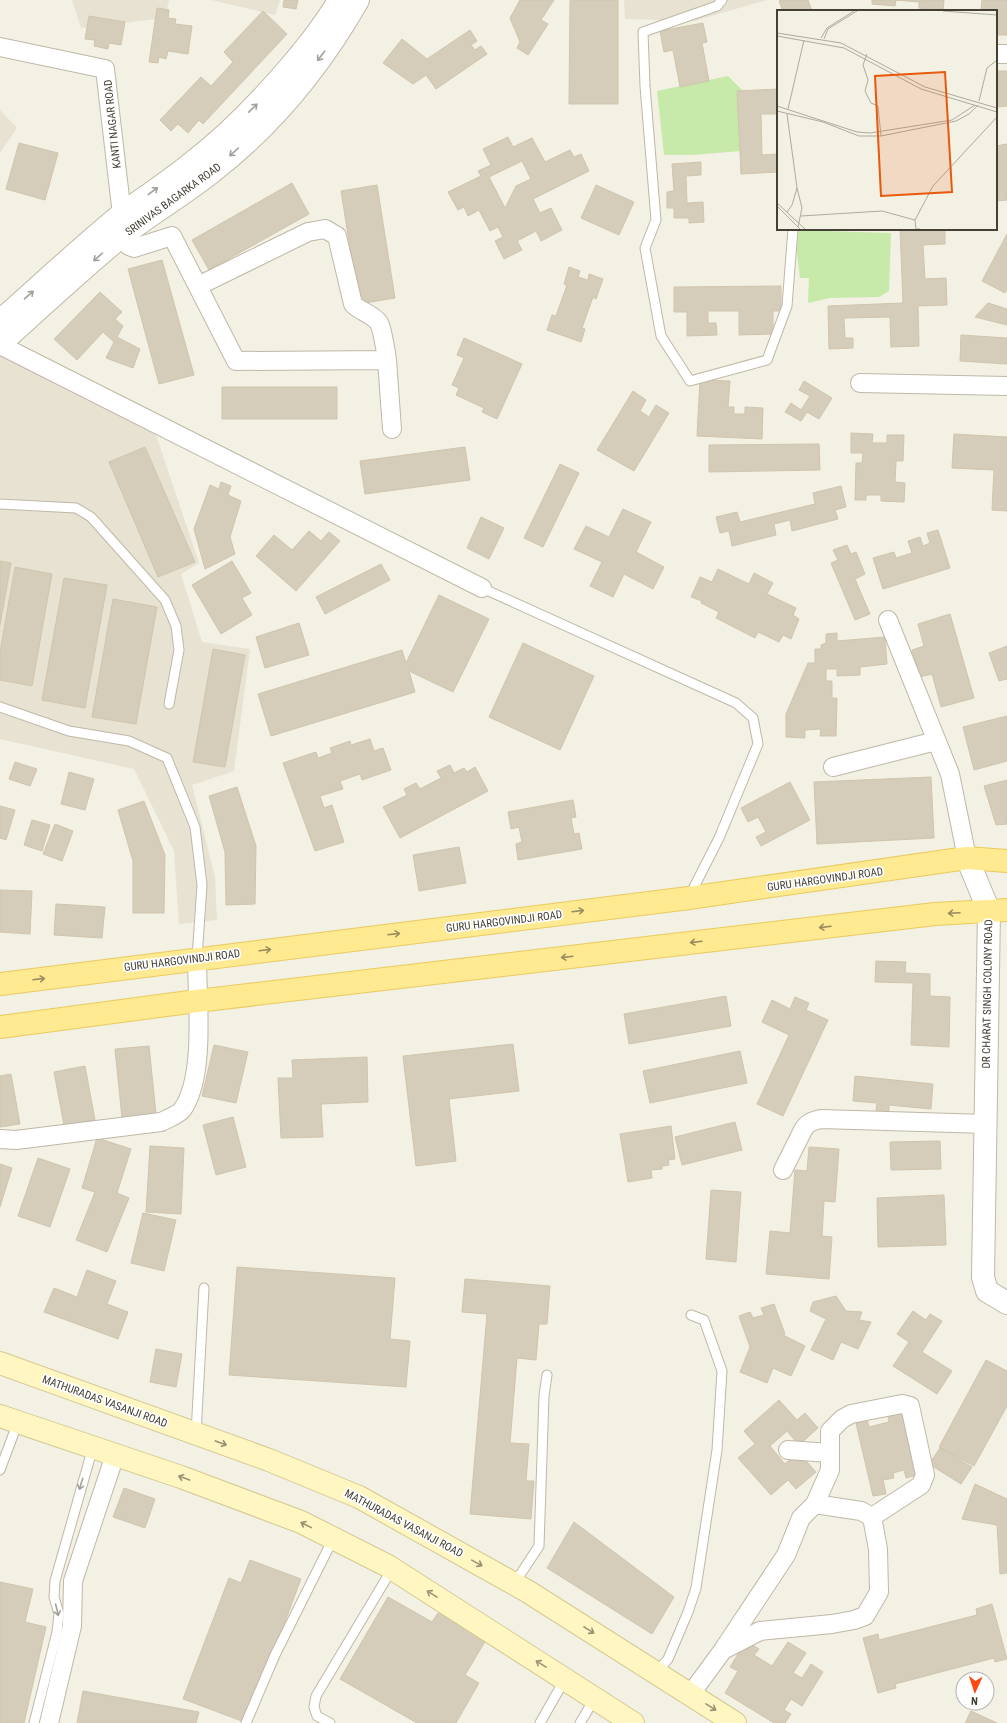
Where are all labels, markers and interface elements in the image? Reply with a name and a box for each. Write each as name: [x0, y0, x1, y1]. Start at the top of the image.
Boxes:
inset map: [777, 10, 997, 230]
one-way arrow: [317, 50, 325, 61]
street label: KANTI NAGAR ROAD: [101, 79, 124, 169]
one-way arrow: [248, 103, 258, 113]
one-way arrow: [230, 147, 240, 156]
street label: SRINIVAS BAGARKA ROAD: [123, 160, 224, 238]
one-way arrow: [147, 187, 158, 195]
one-way arrow: [93, 252, 103, 261]
one-way arrow: [24, 291, 34, 300]
street label: GURU HARGOVINDJI ROAD: [766, 865, 884, 894]
street label: GURU HARGOVINDJI ROAD: [445, 908, 563, 935]
one-way arrow: [571, 908, 584, 915]
one-way arrow: [948, 909, 961, 917]
street label: DR CHARAT SINGH COLONY ROAD: [980, 919, 995, 1069]
one-way arrow: [819, 923, 832, 931]
one-way arrow: [387, 930, 400, 938]
one-way arrow: [690, 938, 703, 946]
one-way arrow: [258, 946, 271, 954]
street label: GURU HARGOVINDJI ROAD: [123, 947, 241, 974]
one-way arrow: [561, 954, 574, 961]
one-way arrow: [32, 975, 45, 983]
street label: MATHURADAS VASANJI ROAD: [40, 1373, 169, 1430]
one-way arrow: [215, 1439, 227, 1447]
one-way arrow: [179, 1474, 191, 1482]
one-way arrow: [77, 1478, 84, 1491]
street label: MATHURADAS VASANJI ROAD: [342, 1487, 465, 1560]
one-way arrow: [300, 1520, 312, 1528]
one-way arrow: [471, 1560, 483, 1568]
one-way arrow: [426, 1590, 437, 1598]
one-way arrow: [54, 1603, 62, 1616]
one-way arrow: [583, 1627, 595, 1635]
one-way arrow: [535, 1659, 547, 1667]
north arrow: [955, 1671, 995, 1711]
text: N: [971, 1694, 978, 1707]
one-way arrow: [705, 1703, 716, 1712]

